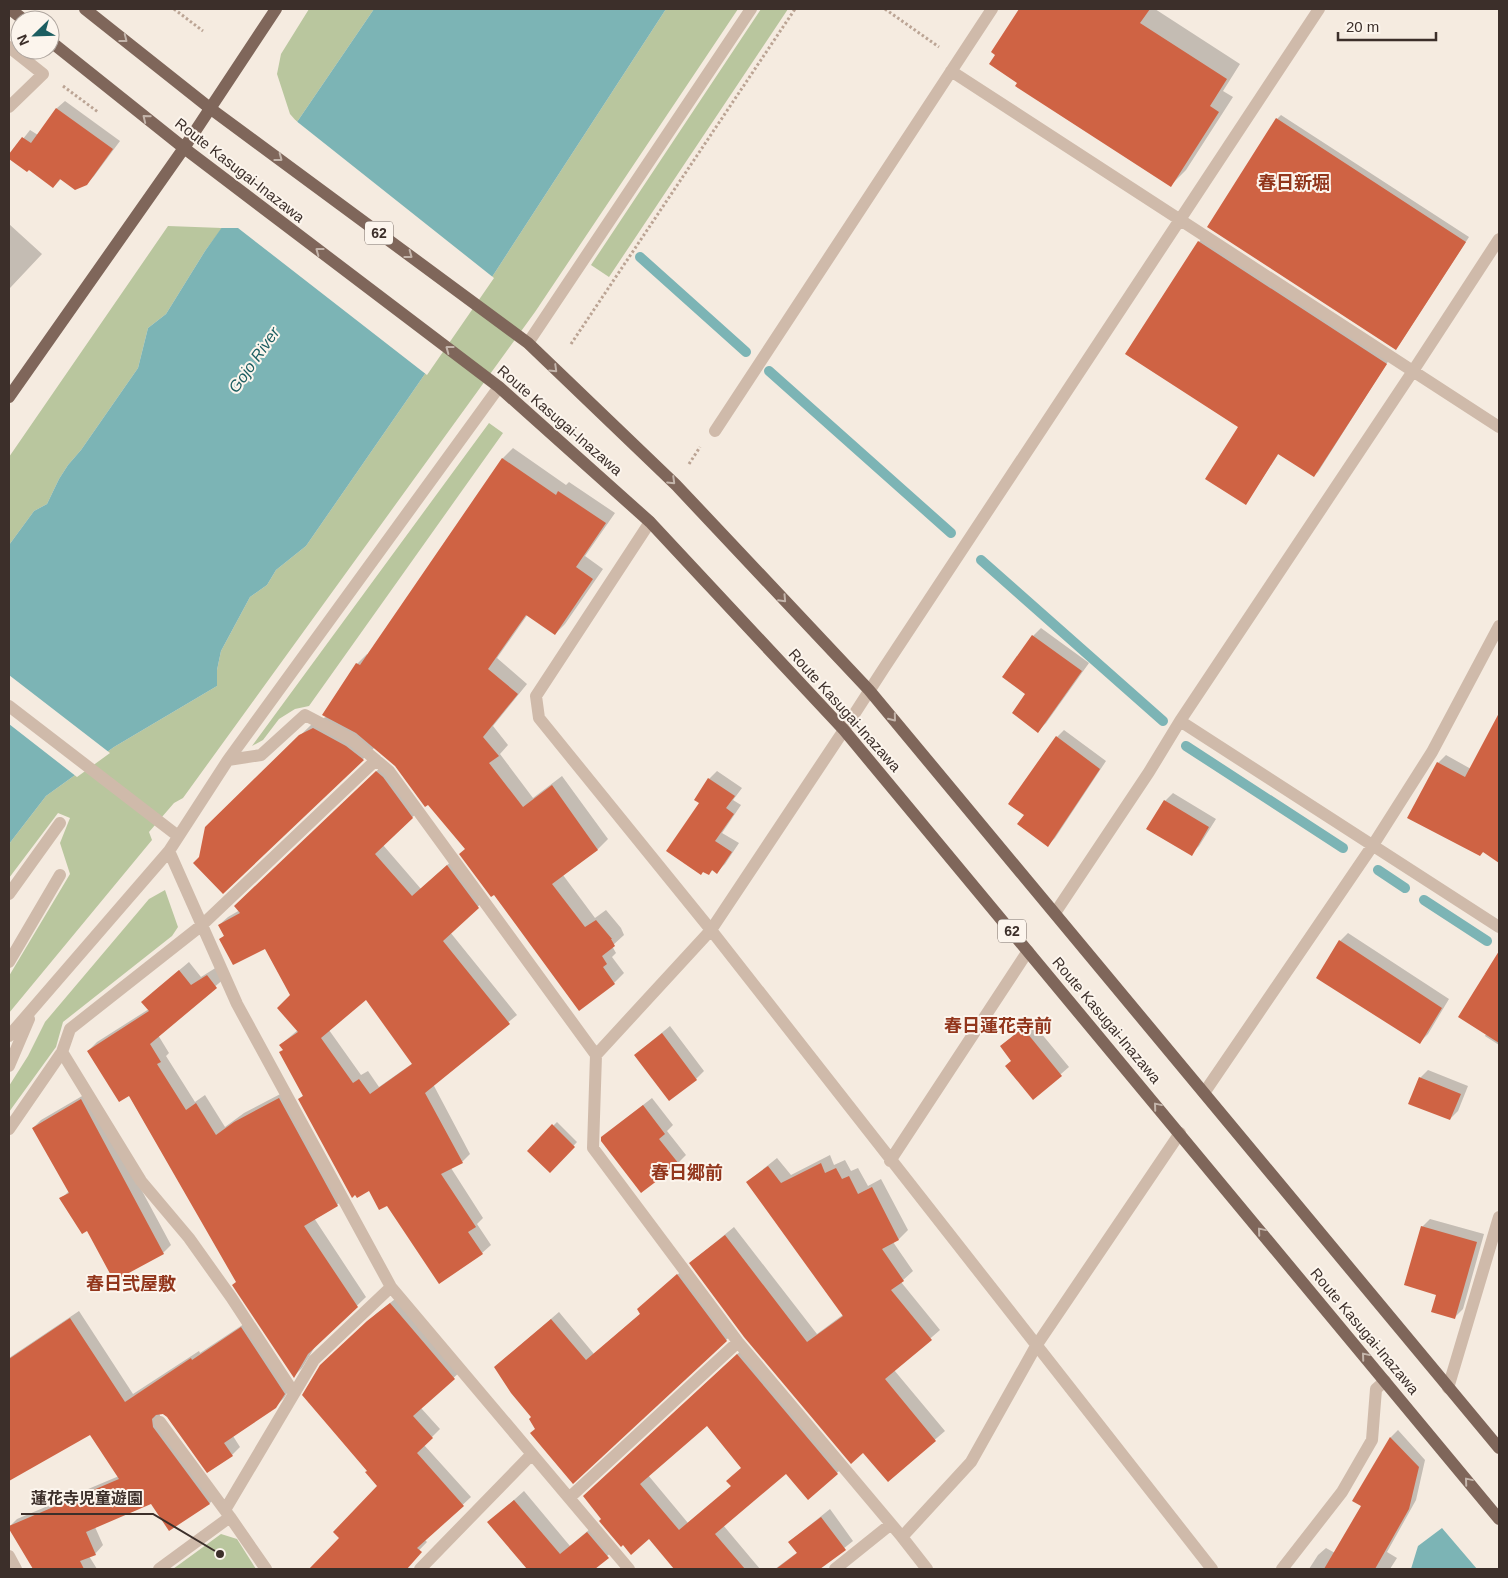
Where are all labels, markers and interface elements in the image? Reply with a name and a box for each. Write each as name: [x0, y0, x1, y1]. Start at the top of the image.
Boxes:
north arrow: [10, 10, 60, 60]
scale bar: [1338, 10, 1436, 42]
text: 20 m: [1346, 18, 1379, 35]
text: N: [14, 32, 32, 48]
one-way arrow: [118, 33, 127, 42]
one-way arrow: [143, 114, 152, 123]
street label: Route Kasugai-Inazawa: [172, 114, 309, 226]
one-way arrow: [273, 153, 282, 161]
district label: 春日新堀: [1258, 173, 1330, 193]
road number: 62: [365, 222, 393, 244]
one-way arrow: [316, 248, 325, 256]
one-way arrow: [403, 250, 412, 258]
water label: Gojo River: [225, 324, 283, 396]
one-way arrow: [446, 346, 455, 354]
street label: Route Kasugai-Inazawa: [494, 361, 626, 479]
one-way arrow: [548, 363, 557, 372]
one-way arrow: [666, 475, 675, 484]
one-way arrow: [777, 593, 786, 602]
street label: Route Kasugai-Inazawa: [785, 645, 905, 775]
one-way arrow: [888, 713, 897, 722]
road number: 62: [998, 919, 1026, 942]
street label: Route Kasugai-Inazawa: [1049, 954, 1165, 1087]
district label: 春日蓮花寺前: [944, 1016, 1052, 1036]
one-way arrow: [1154, 1102, 1163, 1111]
district label: 春日郷前: [651, 1163, 723, 1183]
one-way arrow: [1258, 1227, 1267, 1236]
street label: Route Kasugai-Inazawa: [1307, 1265, 1423, 1398]
district label: 春日弐屋敷: [86, 1274, 176, 1294]
one-way arrow: [1362, 1353, 1370, 1362]
one-way arrow: [1466, 1478, 1474, 1487]
callout: 蓮花寺児童遊園: [21, 1483, 153, 1514]
text: 蓮花寺児童遊園: [31, 1489, 143, 1507]

